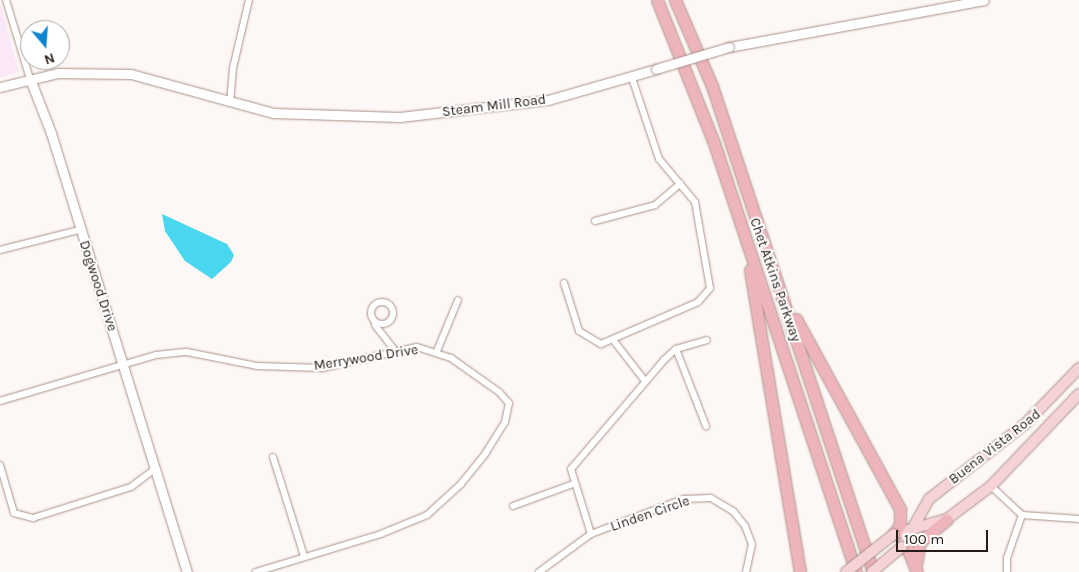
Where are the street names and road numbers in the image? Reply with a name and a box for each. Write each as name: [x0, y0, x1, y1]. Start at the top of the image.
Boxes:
street label: Steam Mill Road: [441, 91, 547, 121]
street label: Chet Atkins Parkway: [746, 216, 804, 344]
street label: Dogwood Drive: [75, 238, 121, 334]
street label: Merrywood Drive: [313, 341, 419, 375]
street label: Buena Vista Road: [946, 406, 1044, 488]
street label: Linden Circle: [608, 493, 692, 535]

